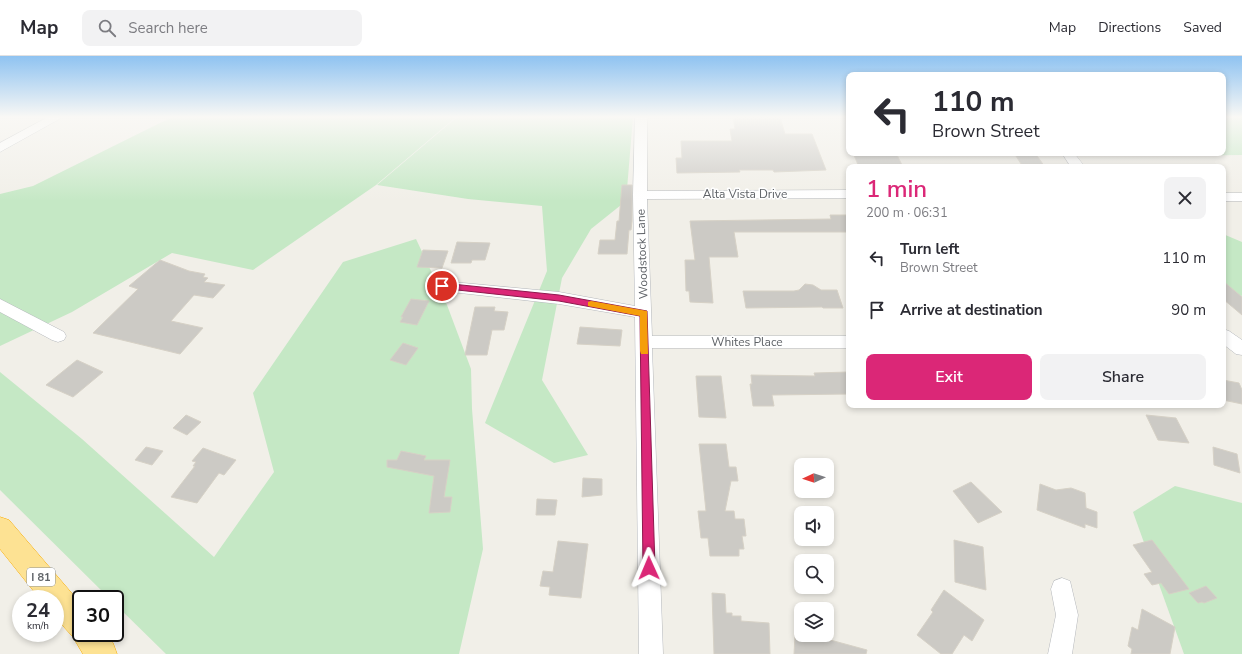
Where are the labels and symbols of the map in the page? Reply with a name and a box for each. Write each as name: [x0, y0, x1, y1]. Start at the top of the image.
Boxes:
street label: Alta Vista Drive: [703, 186, 787, 202]
street label: Woodstock Lane: [632, 209, 652, 299]
pin: [425, 269, 459, 303]
street label: Whites Place: [711, 334, 783, 350]
north arrow: [794, 458, 834, 498]
position arrow: [628, 547, 670, 589]
road number: I 81: [27, 568, 55, 586]
speed limit sign: 30: [72, 590, 124, 642]

